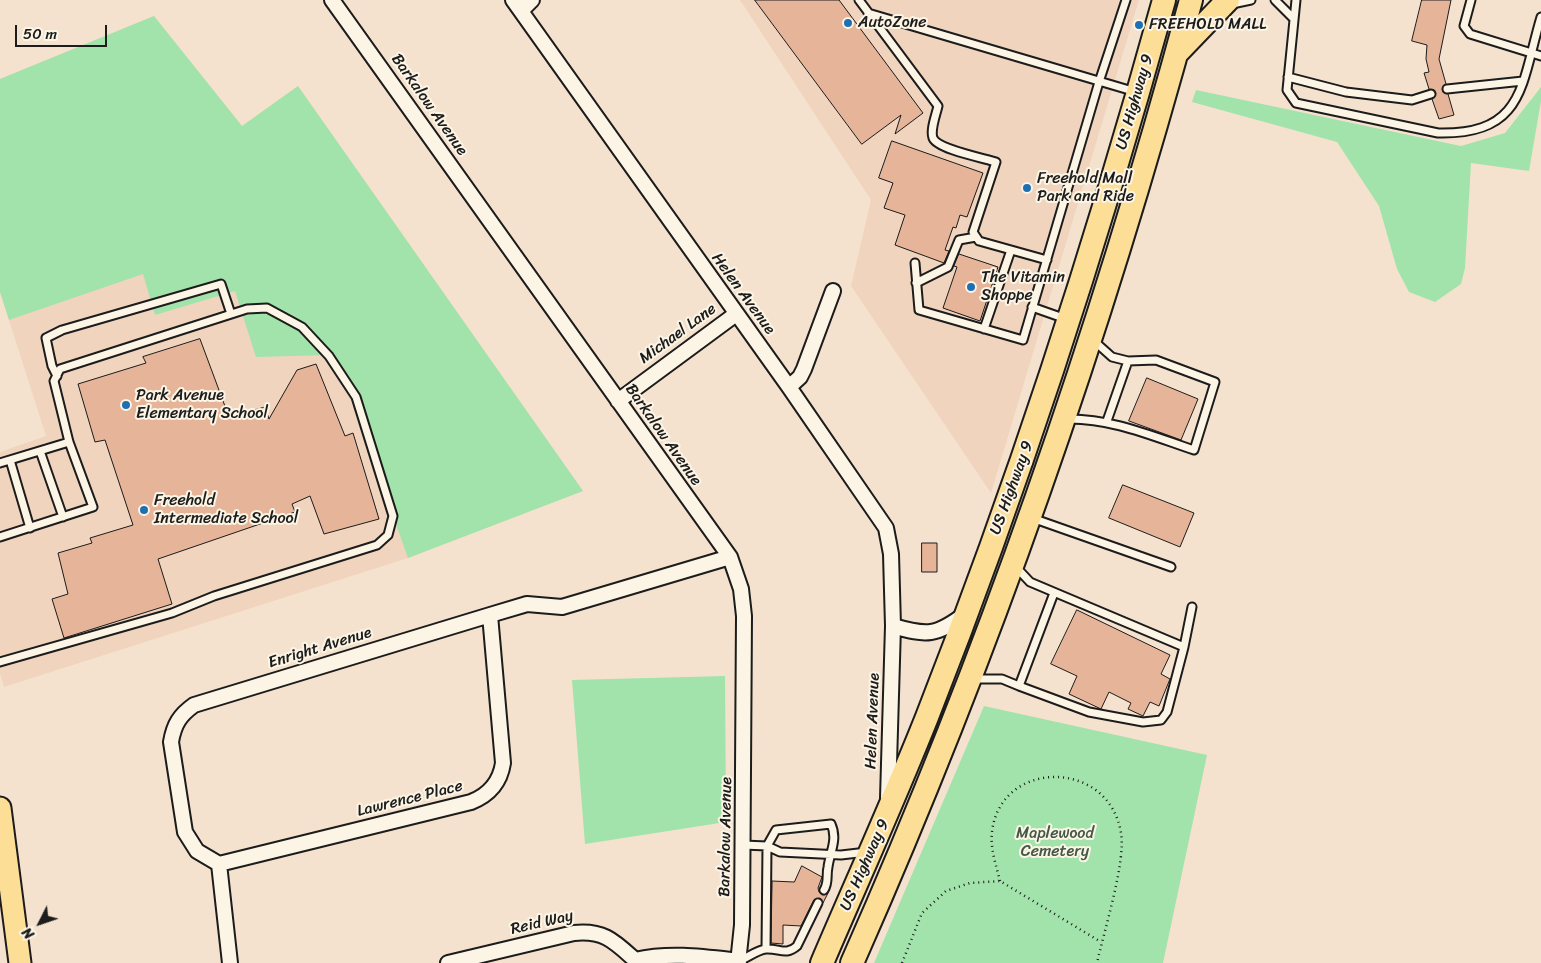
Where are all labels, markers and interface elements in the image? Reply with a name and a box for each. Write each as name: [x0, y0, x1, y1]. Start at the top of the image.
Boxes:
place label: AutoZone: [858, 13, 926, 33]
scale bar: [18, 15, 110, 47]
place label: FREEHOLD MALL: [1149, 15, 1266, 35]
marker: AutoZone: [842, 17, 854, 29]
marker: FREEHOLD MALL: [1133, 19, 1145, 31]
text: 50 m: [23, 21, 57, 47]
street label: Barkalow Avenue: [387, 50, 471, 160]
street label: US Highway 9: [1112, 52, 1158, 152]
place label: Freehold Mall Park and Ride: [1037, 169, 1134, 207]
marker: Freehold Mall Park and Ride: [1021, 182, 1033, 194]
street label: Helen Avenue: [707, 249, 779, 339]
place label: The Vitamin Shoppe: [981, 268, 1065, 306]
marker: The Vitamin Shoppe: [965, 281, 977, 293]
street label: Michael Lane: [636, 300, 720, 368]
street label: Barkalow Avenue: [621, 380, 705, 490]
place label: Park Avenue Elementary School: [136, 386, 268, 424]
marker: Park Avenue Elementary School: [120, 399, 132, 411]
street label: US Highway 9: [986, 438, 1038, 538]
place label: Freehold Intermediate School: [154, 491, 298, 529]
marker: Freehold Intermediate School: [138, 504, 150, 516]
street label: Enright Avenue: [266, 623, 374, 673]
street label: Helen Avenue: [862, 673, 884, 769]
street label: Lawrence Place: [355, 777, 465, 821]
street label: Barkalow Avenue: [715, 777, 737, 897]
street label: US Highway 9: [836, 816, 894, 914]
park label: Maplewood Cemetery: [1016, 824, 1094, 862]
north arrow: [15, 898, 65, 948]
street label: Reid Way: [509, 906, 575, 940]
text: N: [16, 921, 41, 945]

